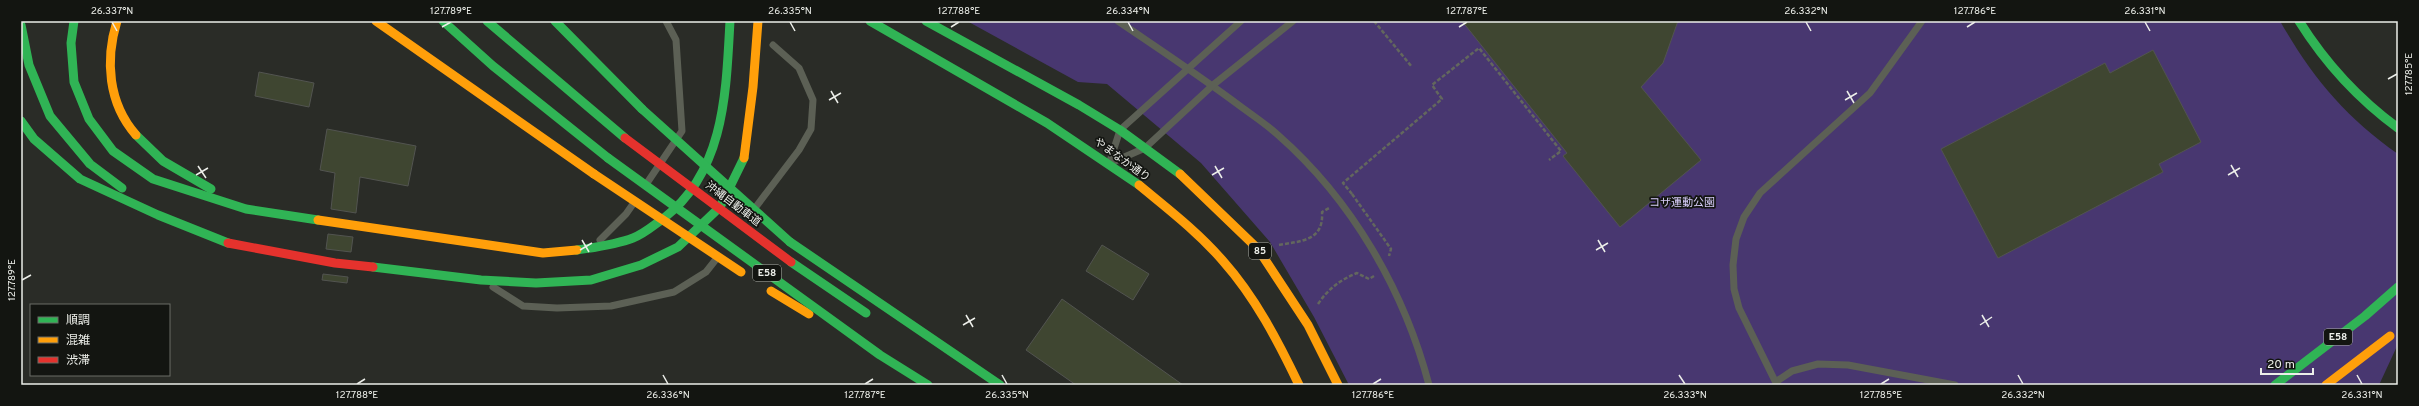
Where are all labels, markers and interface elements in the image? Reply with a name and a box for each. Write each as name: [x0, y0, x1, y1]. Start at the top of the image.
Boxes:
text: 26.337°N: [91, 5, 133, 18]
text: 127.789°E: [430, 5, 472, 18]
text: 26.335°N: [768, 5, 812, 18]
text: 127.788°E: [938, 5, 980, 18]
text: 26.334°N: [1106, 5, 1150, 18]
text: 127.787°E: [1446, 5, 1488, 18]
text: 26.332°N: [1784, 5, 1828, 18]
text: 127.786°E: [1954, 5, 1996, 18]
text: 26.331°N: [2124, 5, 2166, 18]
text: 127.785°E: [2403, 53, 2416, 95]
street label: やまなか通り: [1091, 135, 1153, 185]
street label: 沖縄自動車道: [702, 179, 764, 229]
park label: コザ運動公園: [1649, 196, 1715, 210]
road number: 85: [1249, 243, 1271, 259]
text: 127.789°E: [6, 259, 19, 301]
road number: E58: [753, 265, 781, 281]
legend: [30, 304, 170, 376]
text: 順調: [66, 313, 90, 329]
road number: E58: [2324, 329, 2352, 345]
text: 混雑: [66, 333, 90, 349]
scale bar: [2261, 350, 2313, 376]
text: 渋滞: [66, 353, 90, 369]
text: 20 m: [2267, 357, 2295, 373]
text: 127.788°E: [336, 389, 378, 402]
text: 26.336°N: [646, 389, 690, 402]
text: 127.787°E: [844, 389, 886, 402]
text: 26.335°N: [985, 389, 1029, 402]
text: 127.786°E: [1352, 389, 1394, 402]
text: 26.333°N: [1663, 389, 1707, 402]
text: 127.785°E: [1860, 389, 1902, 402]
text: 26.332°N: [2001, 389, 2045, 402]
text: 26.331°N: [2341, 389, 2383, 402]

